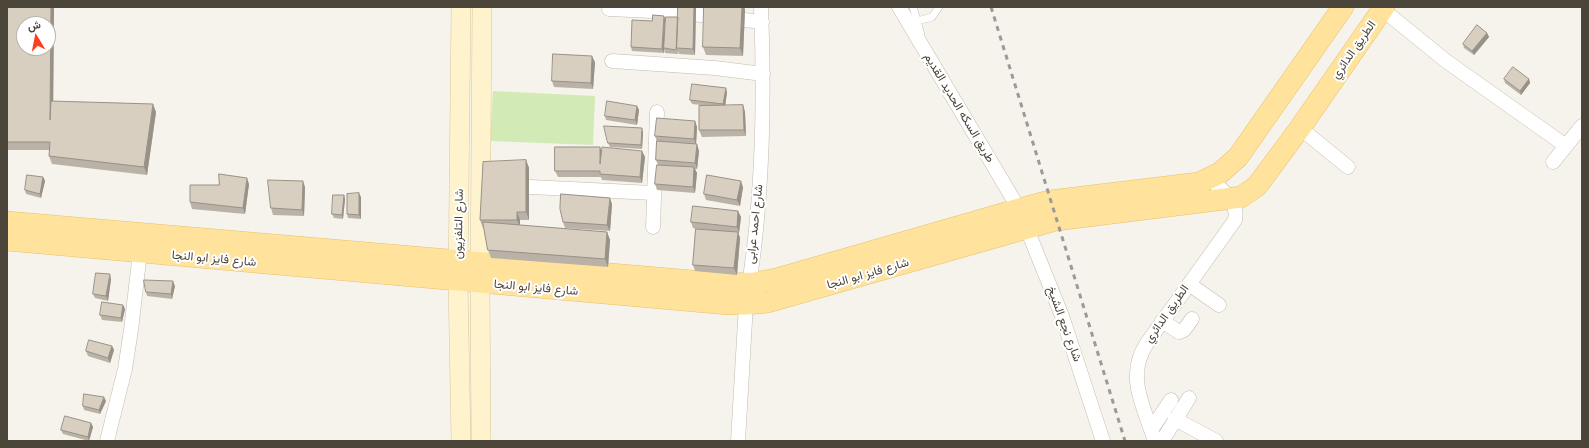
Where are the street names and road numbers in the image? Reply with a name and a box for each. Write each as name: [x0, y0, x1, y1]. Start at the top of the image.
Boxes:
street label: الطريق الدائري: [1329, 18, 1379, 82]
street label: طريق السكه الحديد القديم: [921, 51, 997, 165]
street label: شارع احمد عرابى: [744, 183, 766, 265]
street label: شارع التلفزيون: [451, 189, 467, 259]
street label: شارع فايز ابو النجا: [171, 248, 257, 270]
street label: شارع فايز ابو النجا: [825, 255, 911, 293]
street label: شارع فايز ابو النجا: [493, 277, 579, 299]
street label: الطريق الدائري: [1142, 282, 1192, 346]
street label: شارع نجع الشيخ: [1044, 284, 1084, 364]

